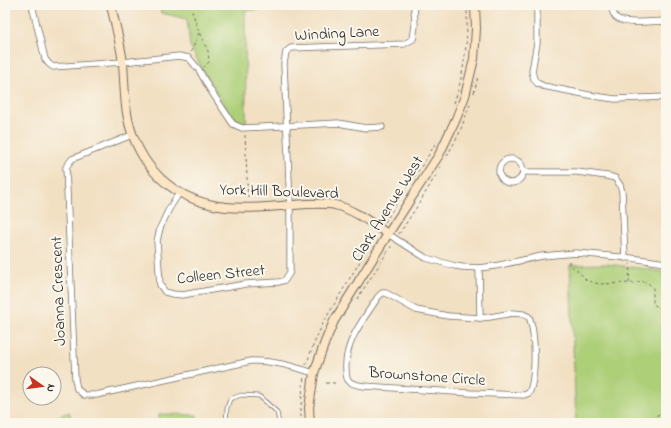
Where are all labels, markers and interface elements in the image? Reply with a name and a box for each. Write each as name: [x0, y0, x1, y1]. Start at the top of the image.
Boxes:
street label: Winding Lane: [294, 20, 381, 48]
street label: Clark Avenue West: [346, 151, 431, 267]
street label: York Hill Boulevard: [219, 178, 339, 206]
street label: Joanna Crescent: [45, 235, 73, 346]
street label: Colleen Street: [176, 258, 267, 292]
street label: Brownstone Circle: [367, 361, 487, 393]
north arrow: [22, 366, 62, 406]
text: N: [42, 383, 59, 394]

